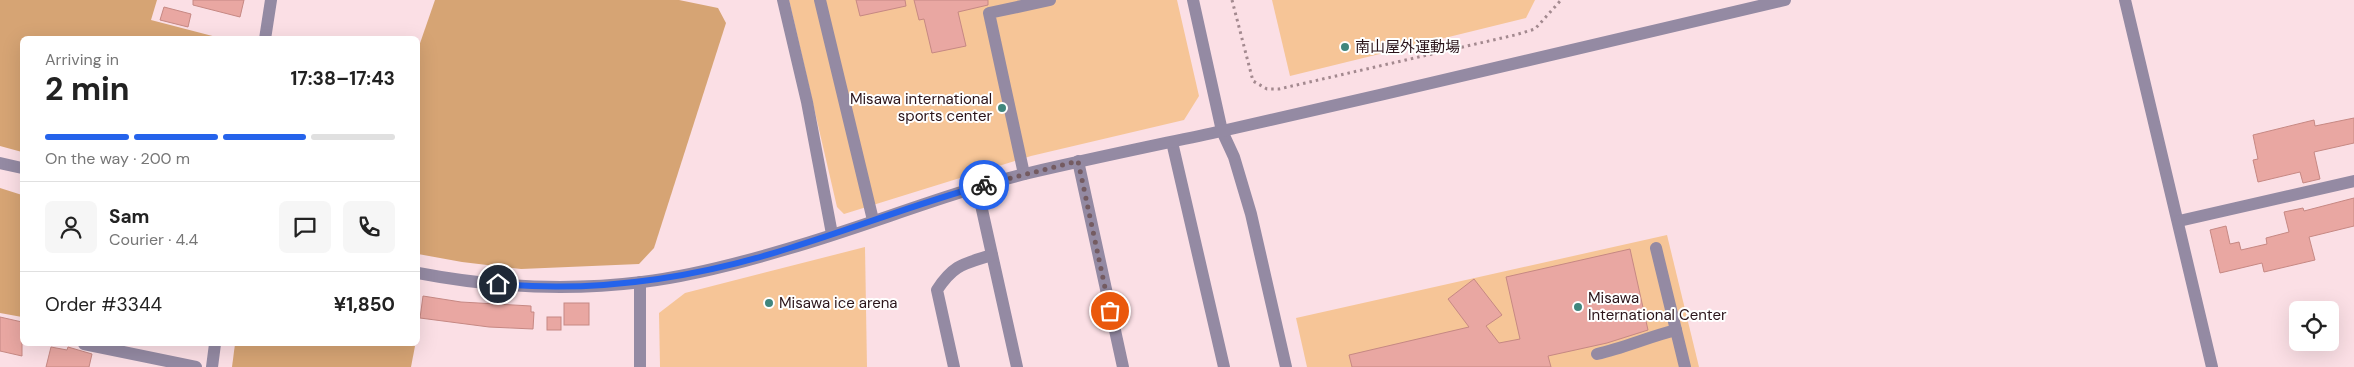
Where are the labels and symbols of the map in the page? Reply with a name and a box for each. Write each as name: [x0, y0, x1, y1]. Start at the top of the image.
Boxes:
place label: 南山屋外運動場: [1355, 37, 1460, 57]
marker: 南山屋外運動場: [1339, 41, 1351, 53]
place label: Misawa international sports center: [850, 89, 992, 126]
marker: Misawa international sports center: [996, 102, 1008, 114]
courier: [959, 160, 1009, 210]
pin: [477, 263, 519, 305]
place label: Misawa International Center: [1588, 288, 1727, 325]
pin: [1089, 290, 1131, 332]
place label: Misawa ice arena: [779, 293, 898, 313]
marker: Misawa ice arena: [763, 297, 775, 309]
marker: Misawa International Center: [1572, 301, 1584, 313]

